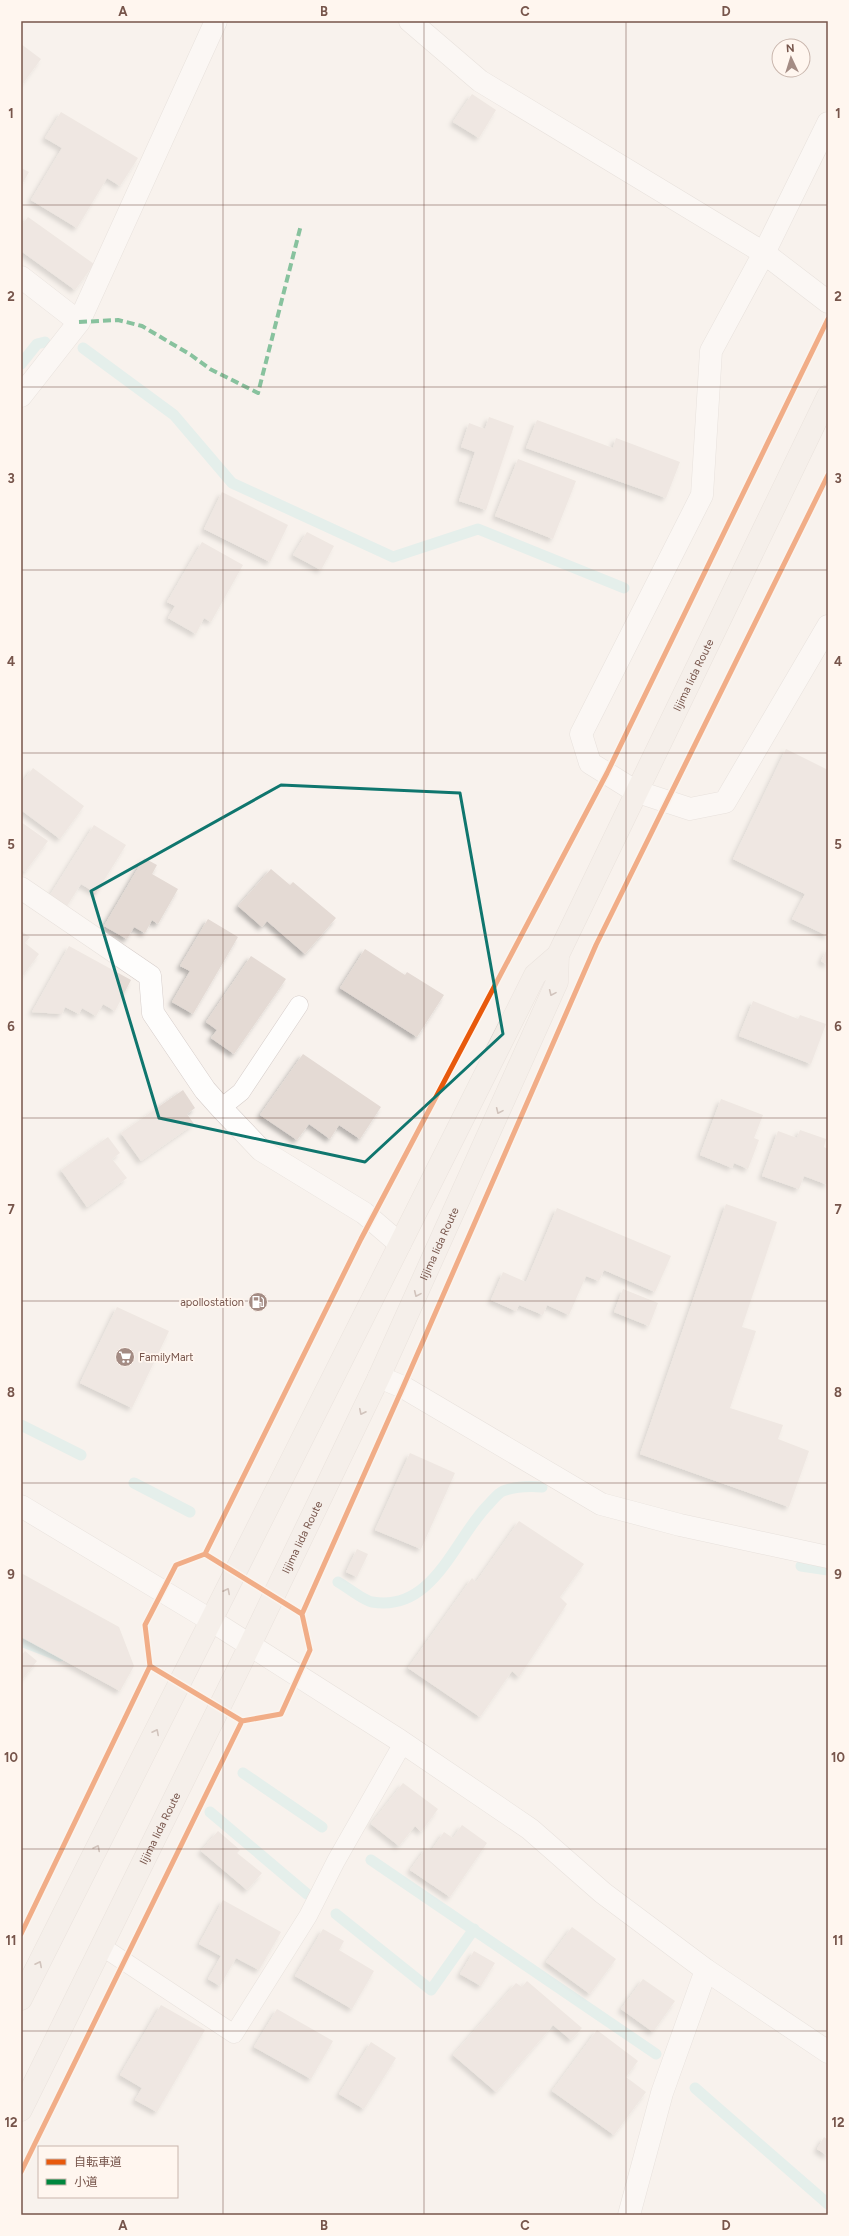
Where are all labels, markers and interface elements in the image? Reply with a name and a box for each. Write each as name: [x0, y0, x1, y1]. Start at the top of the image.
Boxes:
text: A: [118, 4, 128, 19]
text: B: [320, 4, 328, 19]
text: C: [520, 4, 530, 19]
text: D: [721, 4, 731, 19]
north arrow: [771, 38, 811, 78]
text: N: [786, 42, 795, 55]
text: 1: [8, 106, 14, 121]
text: 1: [835, 106, 841, 121]
text: 2: [7, 289, 15, 304]
text: 2: [834, 289, 842, 304]
text: 3: [7, 471, 15, 486]
text: 3: [834, 471, 842, 486]
street label: Iijima Iida Route: [671, 637, 717, 713]
text: 4: [7, 654, 15, 669]
text: 4: [834, 654, 842, 669]
text: 5: [7, 837, 15, 852]
text: 5: [834, 837, 842, 852]
one-way arrow: [549, 988, 557, 996]
text: 6: [7, 1019, 15, 1034]
text: 6: [834, 1019, 842, 1034]
one-way arrow: [495, 1108, 503, 1115]
text: 7: [7, 1202, 15, 1217]
text: 7: [834, 1202, 842, 1217]
street label: Iijima Iida Route: [417, 1205, 462, 1282]
one-way arrow: [413, 1290, 421, 1297]
fuel station icon: apollostation: [247, 1291, 269, 1313]
place label: apollostation: [180, 1296, 244, 1309]
supermarket icon: FamilyMart: [114, 1346, 136, 1368]
place label: FamilyMart: [139, 1351, 193, 1364]
text: 8: [7, 1385, 15, 1400]
text: 8: [834, 1385, 842, 1400]
one-way arrow: [359, 1408, 367, 1415]
street label: Iijima Iida Route: [279, 1499, 325, 1576]
text: 9: [7, 1567, 15, 1582]
text: 9: [834, 1567, 842, 1582]
one-way arrow: [222, 1588, 230, 1595]
one-way arrow: [151, 1729, 159, 1736]
text: 10: [4, 1750, 18, 1765]
text: 10: [831, 1750, 845, 1765]
street label: Iijima Iida Route: [137, 1790, 183, 1867]
one-way arrow: [92, 1845, 100, 1852]
text: 11: [6, 1933, 16, 1948]
text: 11: [833, 1933, 843, 1948]
one-way arrow: [34, 1961, 41, 1968]
text: 12: [4, 2115, 18, 2130]
text: 12: [831, 2115, 845, 2130]
legend: [38, 2146, 178, 2198]
text: 自転車道: [74, 2155, 122, 2169]
text: 小道: [74, 2175, 98, 2189]
text: A: [118, 2218, 128, 2233]
text: B: [320, 2218, 328, 2233]
text: C: [520, 2218, 530, 2233]
text: D: [721, 2218, 731, 2233]

